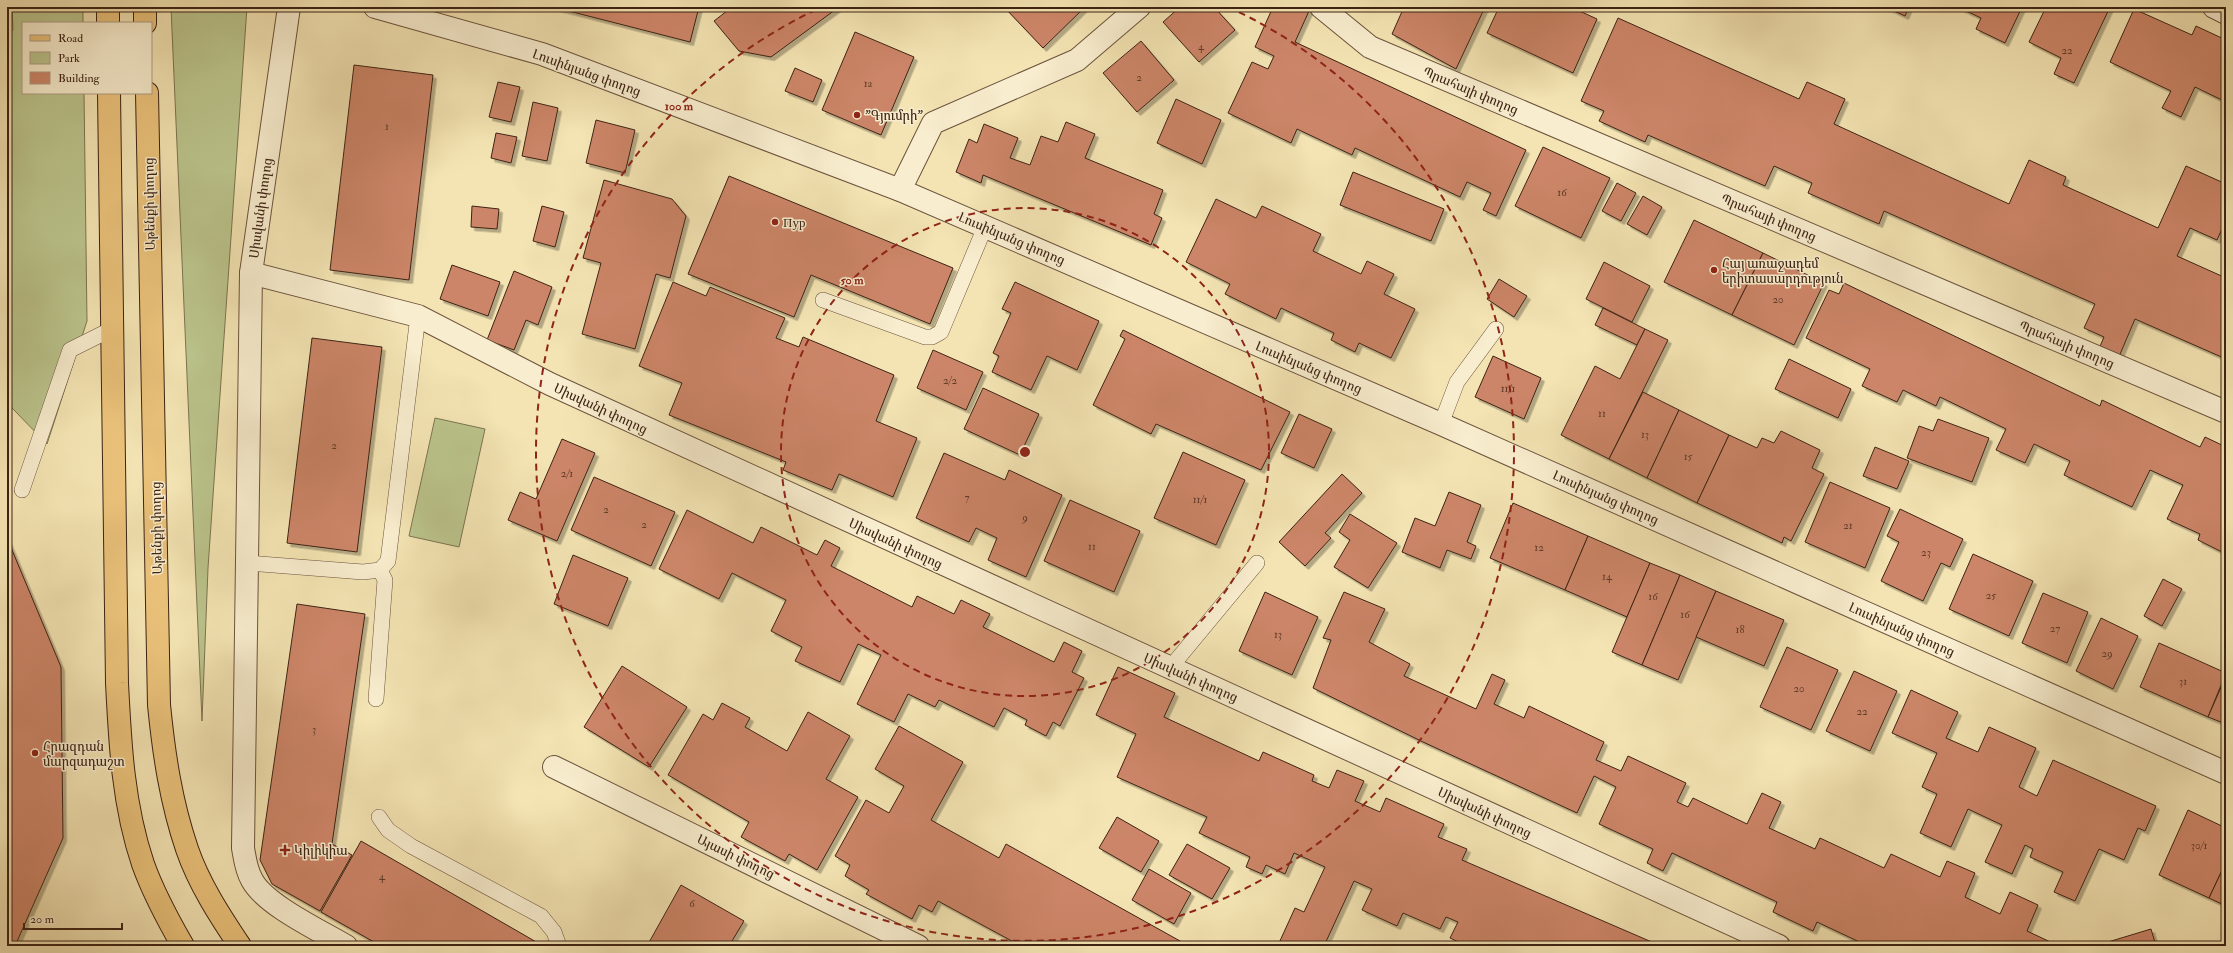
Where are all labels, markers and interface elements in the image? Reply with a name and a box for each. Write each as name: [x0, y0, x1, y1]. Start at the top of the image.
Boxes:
legend: [22, 22, 152, 94]
text: Road: [58, 31, 83, 46]
house number: 4: [1198, 40, 1205, 53]
house number: 22: [2061, 44, 2073, 57]
street label: Լուսինյանց փողոց: [530, 46, 643, 100]
text: Park: [58, 51, 80, 66]
street label: Պրահայի փողոց: [1420, 64, 1521, 118]
text: Building: [58, 71, 101, 86]
house number: 2: [1136, 71, 1142, 84]
house number: 1a: [864, 77, 873, 90]
text: 100 m: [665, 99, 694, 114]
place label: "Գյումրի": [865, 108, 923, 124]
marker: "Գյումրի": [852, 110, 862, 120]
house number: 1: [385, 120, 389, 133]
street label: Աթենքի փողոց: [141, 157, 159, 251]
street label: Սիսվանի փողոց: [246, 157, 276, 260]
house number: 16: [1557, 186, 1568, 199]
street label: Պրահայի փողոց: [1718, 191, 1819, 245]
street label: Լուսինյանց փողոց: [956, 209, 1067, 269]
place label: Пур: [783, 215, 805, 231]
marker: Пур: [770, 217, 780, 227]
place label: Հայ առաջադեմ երիտասարդություն: [1722, 256, 1844, 287]
marker: Հայ առաջադեմ երիտասարդություն: [1709, 265, 1719, 275]
text: 50 m: [840, 273, 864, 288]
house number: 20: [1772, 293, 1784, 306]
street label: Պրահայի փողոց: [2016, 318, 2117, 372]
street label: Լուսինյանց փողոց: [1253, 338, 1364, 398]
house number: 2/2: [943, 374, 957, 387]
street label: Սիսվանի փողոց: [551, 380, 650, 438]
house number: 11/1: [1501, 382, 1515, 395]
house number: 11: [1598, 407, 1606, 420]
house number: 13: [1641, 428, 1649, 441]
house number: 2: [331, 439, 337, 452]
centre of rings: [1018, 445, 1032, 459]
house number: 15: [1684, 450, 1693, 463]
house number: 2/1: [561, 467, 573, 480]
street label: Լուսինյանց փողոց: [1550, 467, 1661, 528]
street label: Աթենքի փողոց: [148, 481, 166, 575]
house number: 7: [964, 491, 970, 504]
house number: 11/1: [1193, 493, 1207, 506]
house number: 2: [603, 503, 609, 516]
house number: 9: [1021, 511, 1028, 524]
street label: Սիսվանի փողոց: [846, 515, 945, 573]
house number: 2: [641, 518, 647, 531]
house number: 21: [1843, 519, 1853, 532]
house number: 11: [1088, 540, 1096, 553]
house number: 12: [1534, 541, 1544, 554]
house number: 23: [1921, 546, 1931, 559]
house number: 14: [1602, 570, 1613, 583]
house number: 25: [1986, 589, 1996, 602]
house number: 16: [1648, 590, 1659, 603]
street label: Լուսինյանց փողոց: [1846, 599, 1957, 660]
house number: 16: [1680, 608, 1691, 621]
house number: 27: [2050, 622, 2060, 635]
house number: 18: [1735, 623, 1745, 636]
house number: 13: [1274, 628, 1282, 641]
house number: 29: [2101, 647, 2113, 660]
street label: Սիսվանի փողոց: [1141, 650, 1240, 706]
house number: 31: [2179, 675, 2187, 688]
house number: 20: [1793, 682, 1805, 695]
house number: 22: [1856, 705, 1868, 718]
house number: 3: [312, 723, 316, 736]
place label: Հրազդան մարզադաշտ: [43, 739, 125, 770]
marker: Հրազդան մարզադաշտ: [30, 748, 40, 758]
street label: Սիսվանի փողոց: [1435, 784, 1534, 842]
street label: Այասի փողոց: [694, 831, 777, 883]
house number: 30/1: [2191, 839, 2207, 852]
place label: Կիլիկիա: [294, 843, 348, 859]
marker: Կիլիկիա: [279, 844, 291, 856]
house number: 4: [379, 870, 386, 883]
house number: 6: [689, 897, 696, 910]
scale bar: [24, 905, 122, 931]
text: 20 m: [30, 912, 55, 927]

